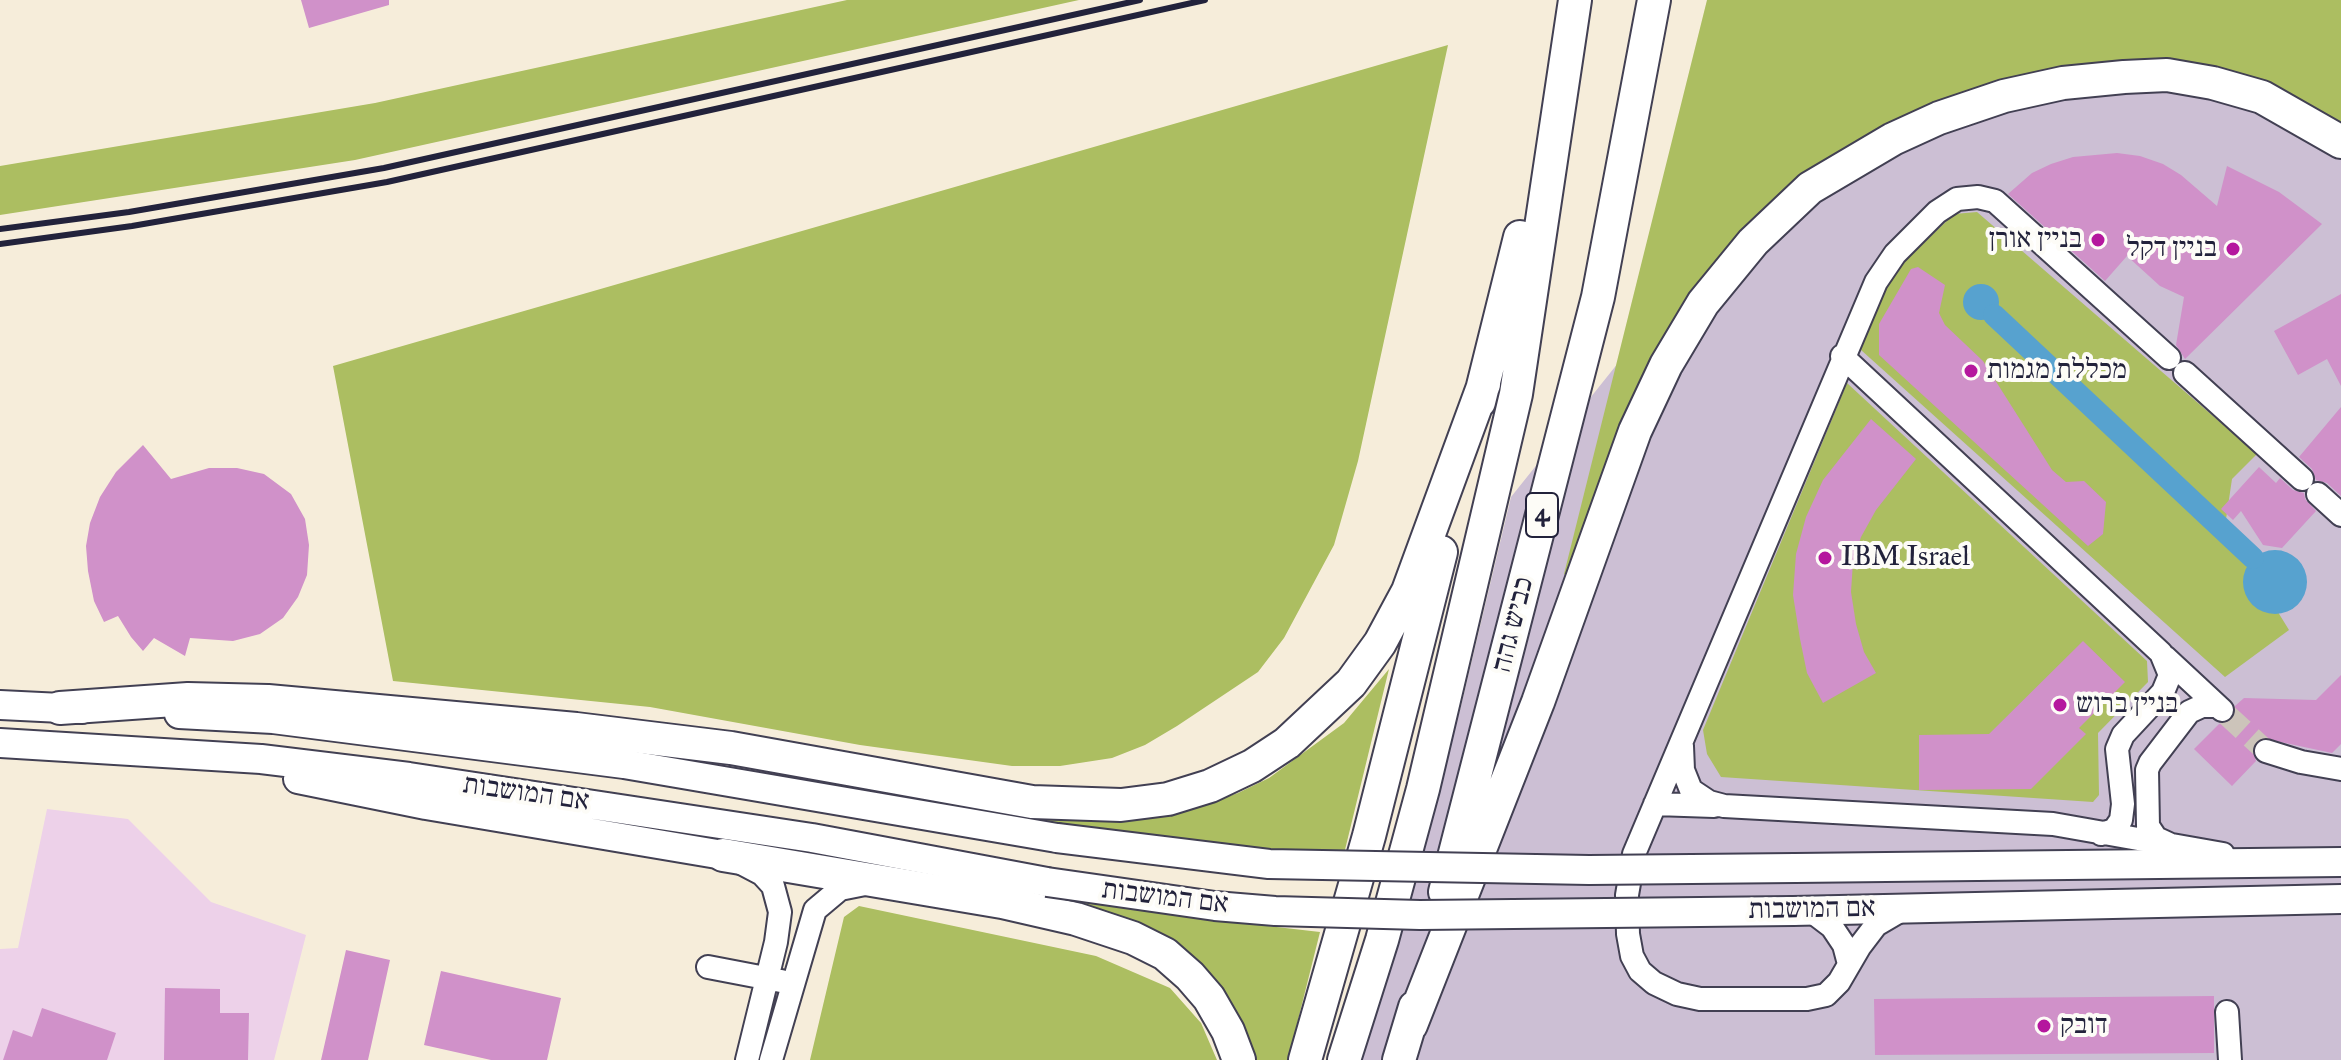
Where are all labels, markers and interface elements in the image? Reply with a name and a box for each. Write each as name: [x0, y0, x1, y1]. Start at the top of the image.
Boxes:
place label: בניין אורן: [1989, 223, 2082, 257]
marker: בניין אורן: [2089, 231, 2107, 249]
place label: בניין דקל: [2126, 232, 2217, 266]
marker: בניין דקל: [2224, 240, 2242, 258]
place label: מכללת מגמות: [1987, 354, 2127, 388]
marker: מכללת מגמות: [1962, 362, 1980, 380]
road number: 4: [1526, 493, 1558, 537]
place label: IBM Israel: [1841, 541, 1970, 575]
marker: IBM Israel: [1816, 549, 1834, 567]
street label: כביש גהה: [1486, 574, 1542, 676]
place label: בניין ברוש: [2076, 688, 2178, 722]
marker: בניין ברוש: [2051, 696, 2069, 714]
street label: אם המושבות: [461, 768, 591, 820]
street label: אם המושבות: [1100, 874, 1230, 922]
street label: אם המושבות: [1748, 892, 1876, 928]
place label: דובק: [2060, 1009, 2108, 1043]
marker: דובק: [2035, 1017, 2053, 1035]

